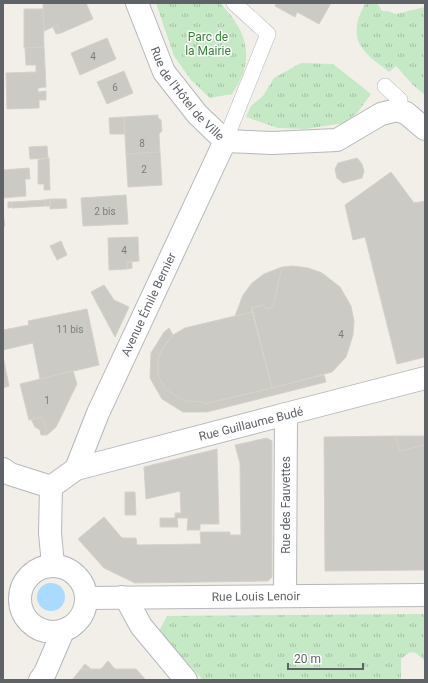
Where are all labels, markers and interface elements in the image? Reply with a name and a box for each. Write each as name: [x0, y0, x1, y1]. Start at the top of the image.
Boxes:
park label: Parc de la Mairie: [185, 30, 231, 58]
street label: Rue de l'Hôtel de Ville: [148, 45, 227, 143]
house number: 4: [90, 51, 96, 62]
house number: 6: [112, 82, 118, 93]
house number: 8: [139, 138, 145, 149]
house number: 2: [141, 164, 147, 175]
house number: 2 bis: [94, 206, 116, 217]
house number: 4: [121, 245, 127, 256]
street label: Avenue Émile Bernier: [118, 250, 179, 358]
house number: 11 bis: [57, 324, 83, 335]
house number: 4: [338, 329, 344, 340]
house number: 1: [44, 395, 50, 406]
street label: Rue Guillaume Budé: [197, 404, 305, 444]
street label: Rue des Fauvettes: [279, 456, 293, 554]
street label: Rue Louis Lenoir: [212, 589, 300, 604]
scale bar: [288, 645, 363, 671]
text: 20 m: [294, 652, 321, 666]

